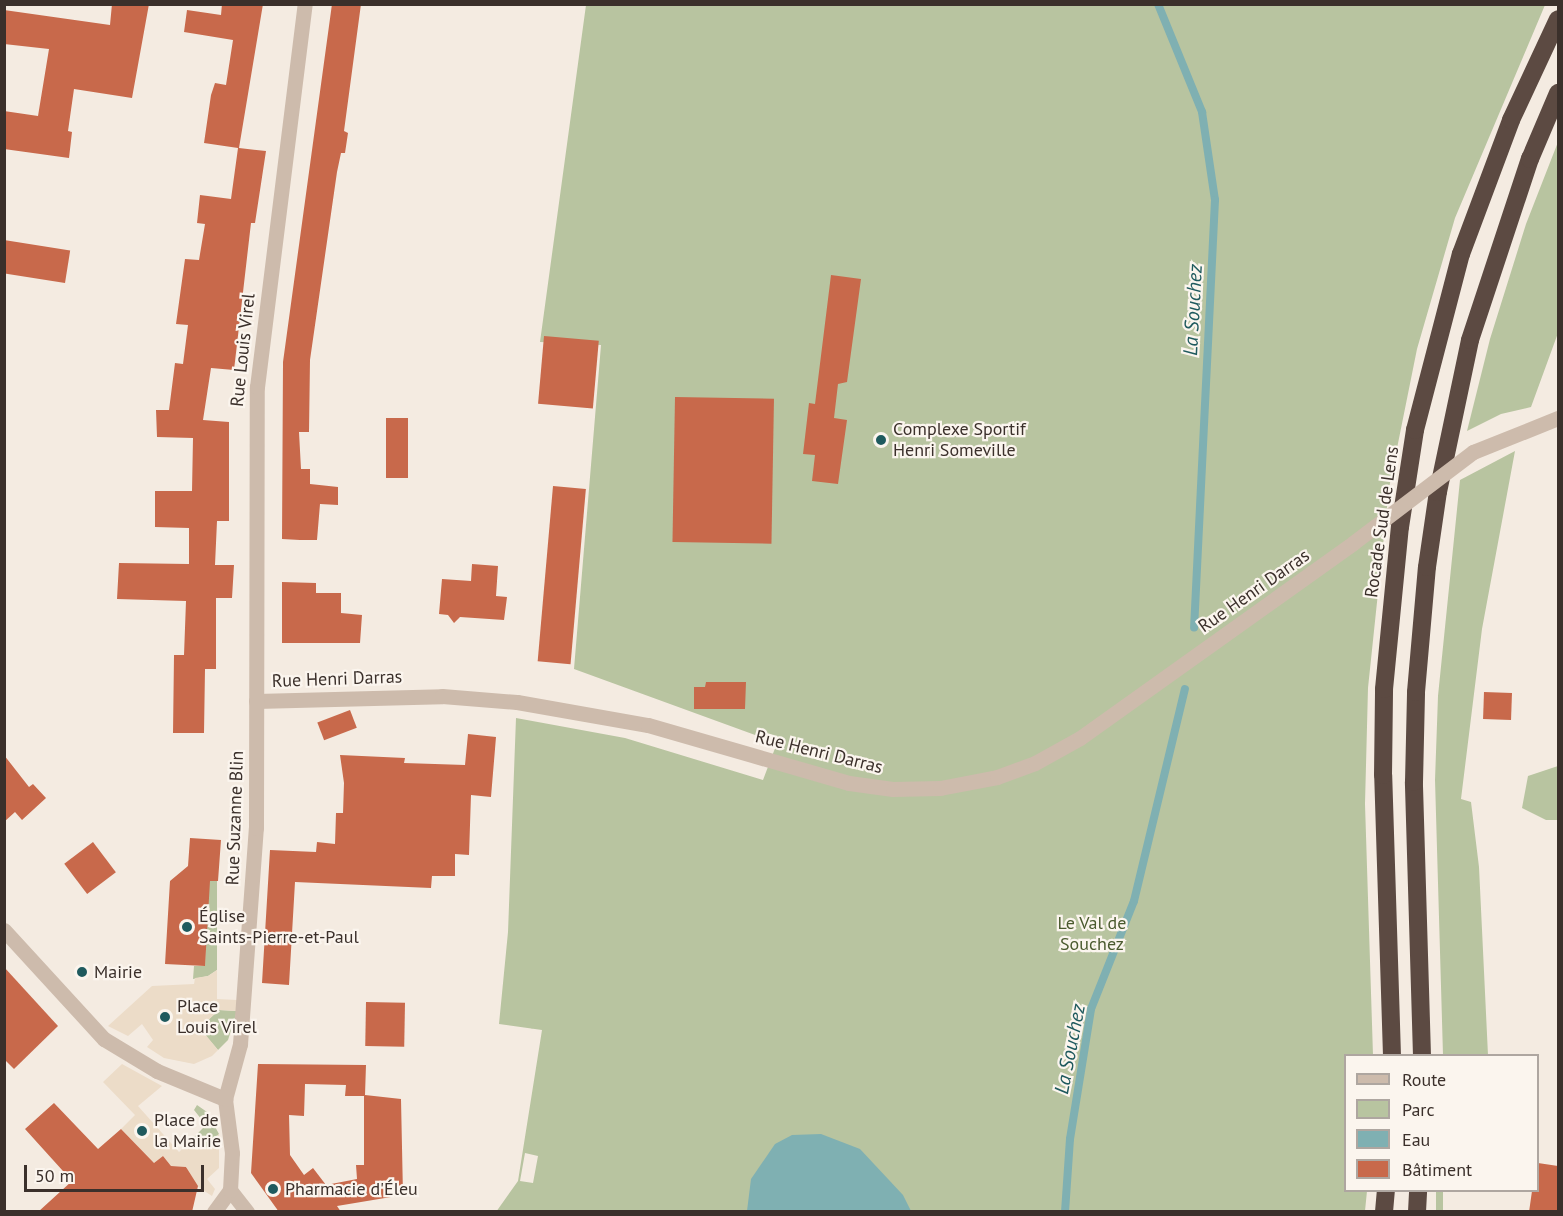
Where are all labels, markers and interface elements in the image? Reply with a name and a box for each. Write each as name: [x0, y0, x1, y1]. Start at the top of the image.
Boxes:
water label: La Souchez: [1179, 264, 1207, 356]
street label: Rue Louis Virel: [226, 292, 260, 408]
place label: Complexe Sportif Henri Someville: [893, 419, 1026, 462]
marker: Complexe Sportif Henri Someville: [874, 433, 888, 447]
street label: Rocade Sud de Lens: [1361, 445, 1403, 599]
street label: Rue Henri Darras: [1194, 545, 1314, 637]
street label: Rue Henri Darras: [271, 666, 403, 692]
street label: Rue Henri Darras: [753, 726, 885, 778]
street label: Rue Suzanne Blin: [222, 750, 248, 886]
place label: Église Saints-Pierre-et-Paul: [199, 906, 359, 948]
park label: Le Val de Souchez: [1057, 913, 1127, 956]
marker: Église Saints-Pierre-et-Paul: [180, 920, 194, 934]
place label: Mairie: [94, 961, 142, 983]
marker: Mairie: [75, 965, 89, 979]
place label: Place Louis Virel: [177, 996, 257, 1038]
water label: La Souchez: [1050, 1002, 1090, 1096]
marker: Place Louis Virel: [158, 1010, 172, 1024]
legend: [1344, 1054, 1539, 1192]
text: Route: [1402, 1068, 1446, 1091]
text: Parc: [1402, 1098, 1435, 1121]
place label: Place de la Mairie: [154, 1110, 221, 1152]
marker: Place de la Mairie: [135, 1124, 149, 1138]
text: Eau: [1402, 1128, 1430, 1151]
scale bar: [27, 1153, 207, 1191]
text: Bâtiment: [1402, 1158, 1472, 1181]
text: 50 m: [35, 1164, 74, 1187]
place label: Pharmacie d'Éleu: [285, 1178, 418, 1200]
marker: Pharmacie d'Éleu: [266, 1182, 280, 1196]

